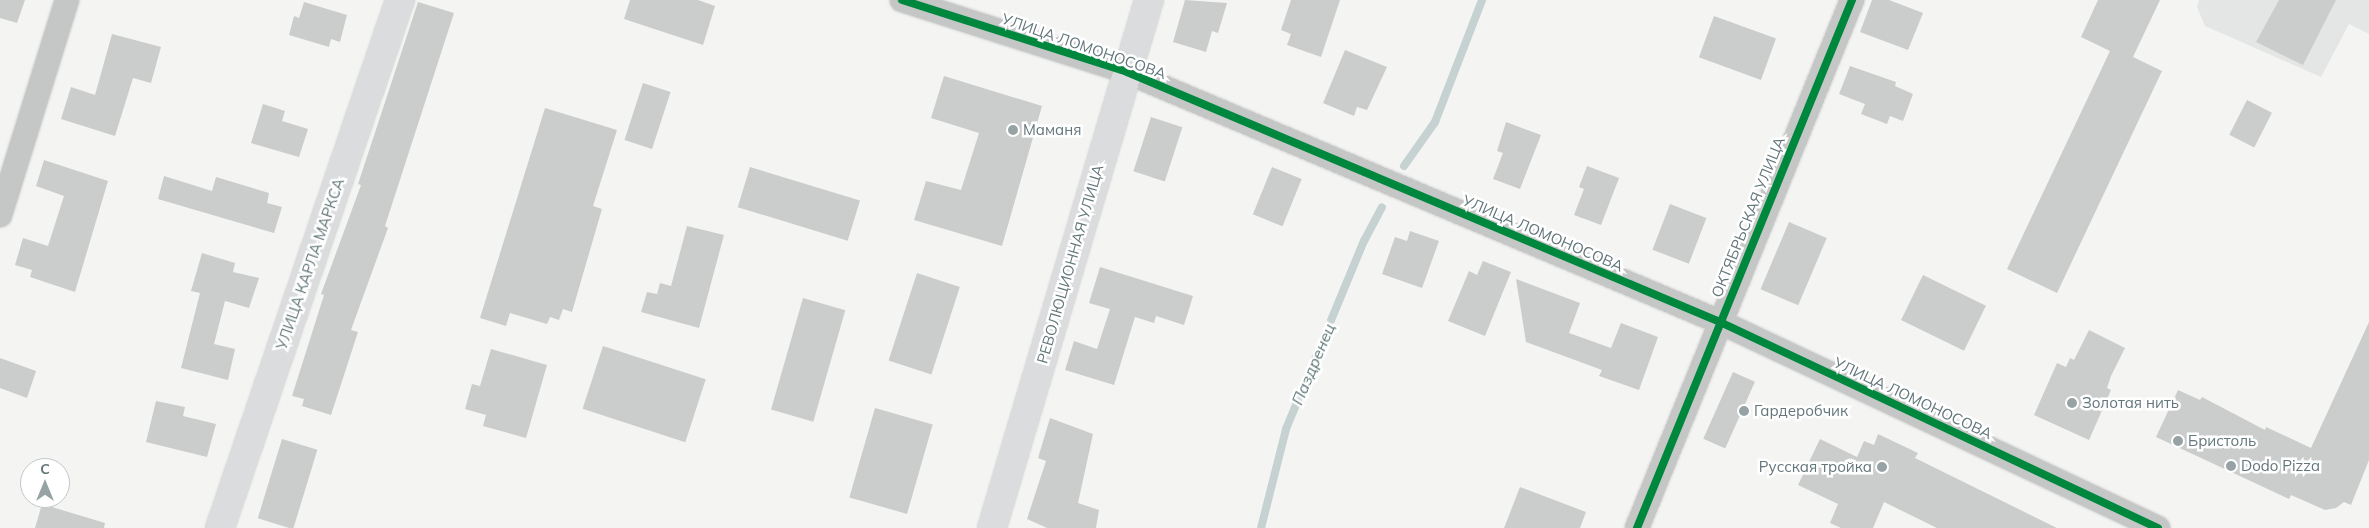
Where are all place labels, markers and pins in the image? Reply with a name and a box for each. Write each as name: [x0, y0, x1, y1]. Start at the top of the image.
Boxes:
place label: Маманя: [1023, 121, 1081, 139]
marker: Маманя: [1007, 124, 1019, 136]
place label: Золотая нить: [2082, 394, 2179, 412]
marker: Золотая нить: [2066, 397, 2078, 409]
place label: Гардеробчик: [1754, 402, 1848, 420]
marker: Гардеробчик: [1738, 405, 1750, 417]
place label: Бристоль: [2188, 432, 2256, 450]
marker: Бристоль: [2172, 435, 2184, 447]
place label: Dodo Pizza: [2241, 457, 2320, 475]
place label: Русская тройка: [1759, 458, 1872, 476]
marker: Dodo Pizza: [2225, 460, 2237, 472]
marker: Русская тройка: [1876, 461, 1888, 473]

